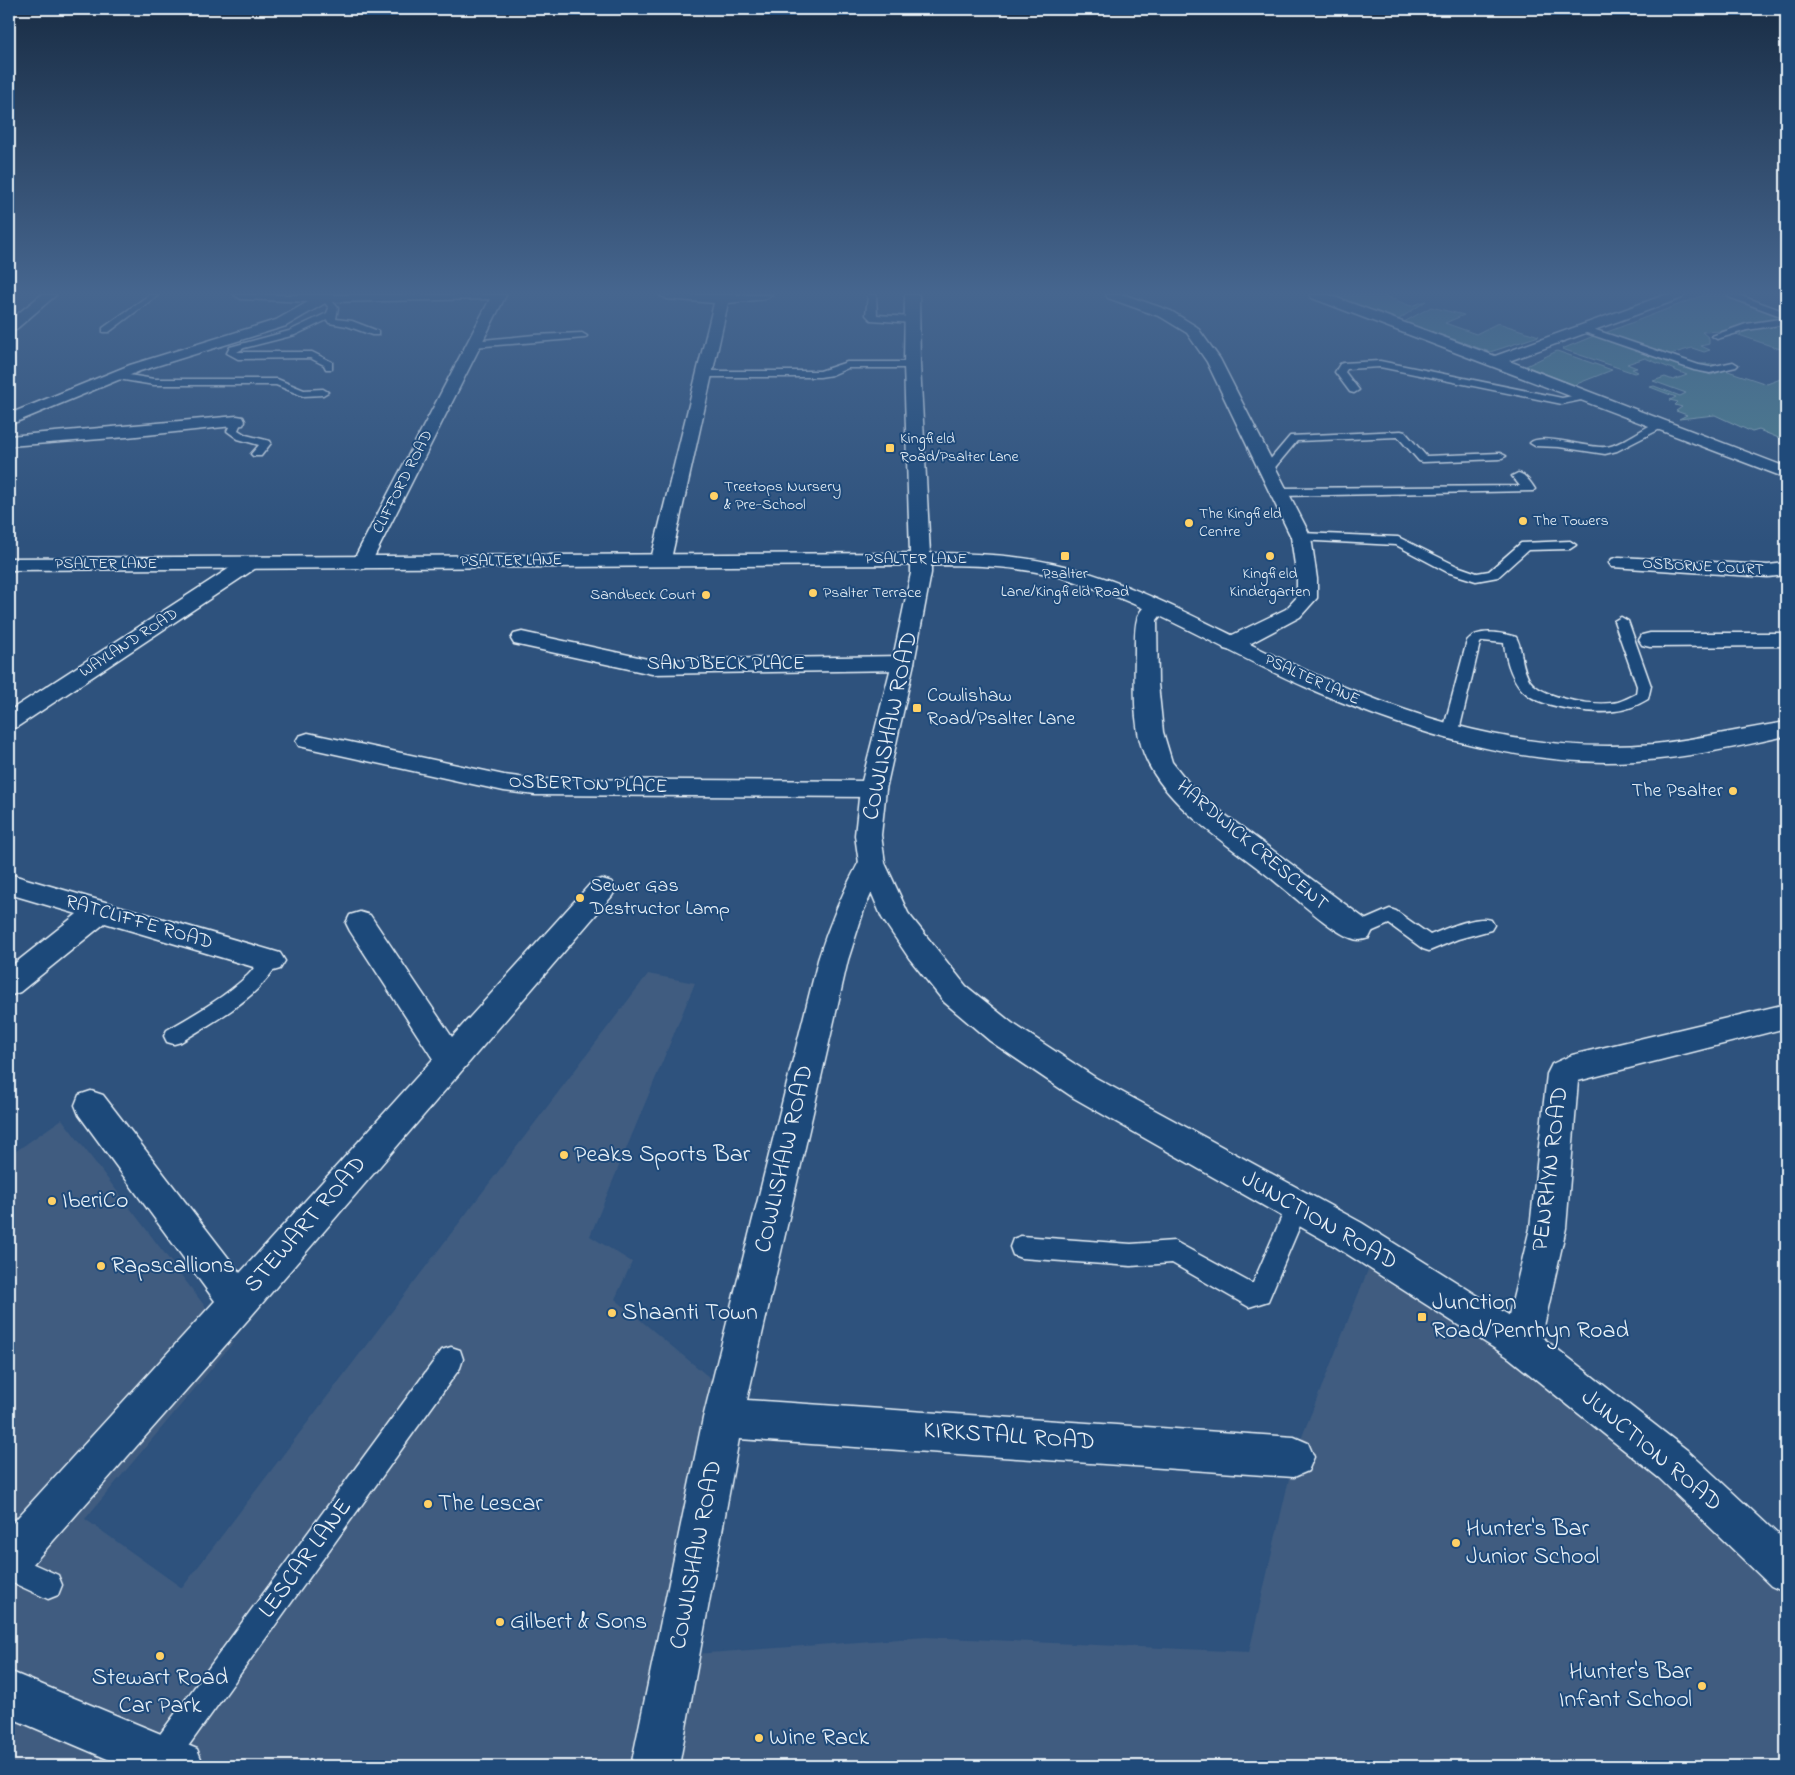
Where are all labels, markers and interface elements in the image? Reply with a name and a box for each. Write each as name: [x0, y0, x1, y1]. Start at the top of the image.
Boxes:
street label: CLIFFORD ROAD: [367, 426, 439, 538]
place label: Kingfield Road/Psalter Lane: [900, 427, 1019, 469]
marker: Kingfield Road/Psalter Lane: [884, 442, 896, 454]
place label: Treetops Nursery & Pre-School: [724, 475, 841, 517]
marker: Treetops Nursery & Pre-School: [708, 490, 720, 502]
place label: The Kingfield Centre: [1199, 502, 1282, 544]
place label: The Towers: [1533, 509, 1609, 533]
marker: The Towers: [1517, 515, 1529, 527]
marker: The Kingfield Centre: [1183, 517, 1195, 529]
street label: PSALTER LANE: [865, 547, 967, 571]
street label: PSALTER LANE: [460, 548, 562, 574]
marker: Psalter Lane/Kingfield Road: [1059, 550, 1071, 562]
marker: Kingfield Kindergarten: [1264, 550, 1276, 562]
street label: PSALTER LANE: [55, 552, 157, 576]
street label: OSBORNE COURT: [1642, 552, 1764, 582]
place label: Psalter Lane/Kingfield Road: [1001, 562, 1129, 604]
place label: Kingfield Kindergarten: [1230, 562, 1311, 604]
place label: Psalter Terrace: [823, 581, 922, 605]
place label: Sandbeck Court: [590, 583, 697, 607]
marker: Psalter Terrace: [807, 587, 819, 599]
marker: Sandbeck Court: [700, 589, 712, 601]
street label: WAYLAND ROAD: [75, 602, 183, 684]
street label: COWLISHAW ROAD: [854, 629, 928, 823]
street label: PSALTER LANE: [1260, 648, 1364, 712]
street label: SANDBECK PLACE: [647, 650, 805, 679]
place label: Cowlishaw Road/Psalter Lane: [927, 682, 1075, 734]
marker: Cowlishaw Road/Psalter Lane: [911, 702, 923, 714]
street label: OSBERTON PLACE: [508, 768, 668, 802]
street label: HARDWICK CRESCENT: [1170, 774, 1334, 918]
place label: The Psalter: [1631, 777, 1724, 806]
marker: The Psalter: [1727, 785, 1739, 797]
place label: Sewer Gas Destructor Lamp: [589, 872, 730, 924]
street label: RATCLIFFE ROAD: [62, 888, 216, 958]
marker: Sewer Gas Destructor Lamp: [574, 892, 586, 904]
street label: COWLISHAW ROAD: [746, 1062, 824, 1256]
street label: PENRHYN ROAD: [1524, 1085, 1578, 1253]
place label: Peaks Sports Bar: [574, 1138, 751, 1173]
street label: STEWART ROAD: [236, 1149, 376, 1301]
marker: Peaks Sports Bar: [558, 1149, 570, 1161]
street label: JUNCTION ROAD: [1234, 1162, 1404, 1280]
place label: IberiCo: [62, 1184, 128, 1219]
marker: IberiCo: [46, 1195, 58, 1207]
place label: Rapscallions: [111, 1249, 235, 1284]
marker: Rapscallions: [95, 1260, 107, 1272]
place label: Junction Road/Penrhyn Road: [1432, 1286, 1629, 1350]
place label: Shaanti Town: [622, 1296, 758, 1331]
marker: Shaanti Town: [606, 1307, 618, 1319]
marker: Junction Road/Penrhyn Road: [1416, 1311, 1428, 1323]
street label: JUNCTION ROAD: [1573, 1381, 1729, 1521]
street label: KIRKSTALL ROAD: [922, 1414, 1096, 1460]
street label: COWLISHAW ROAD: [662, 1458, 732, 1652]
place label: The Lescar: [438, 1487, 543, 1522]
street label: LESCAR LANE: [251, 1492, 361, 1626]
marker: The Lescar: [422, 1498, 434, 1510]
place label: Hunter's Bar Junior School: [1466, 1512, 1599, 1575]
marker: Hunter's Bar Junior School: [1450, 1537, 1462, 1549]
place label: Gilbert & Sons: [510, 1605, 647, 1640]
marker: Gilbert & Sons: [494, 1616, 506, 1628]
marker: Stewart Road Car Park: [154, 1650, 166, 1662]
place label: Hunter's Bar Infant School: [1559, 1655, 1693, 1718]
place label: Stewart Road Car Park: [92, 1661, 229, 1724]
marker: Hunter's Bar Infant School: [1696, 1680, 1708, 1692]
place label: Wine Rack: [769, 1721, 870, 1756]
marker: Wine Rack: [753, 1732, 765, 1744]

